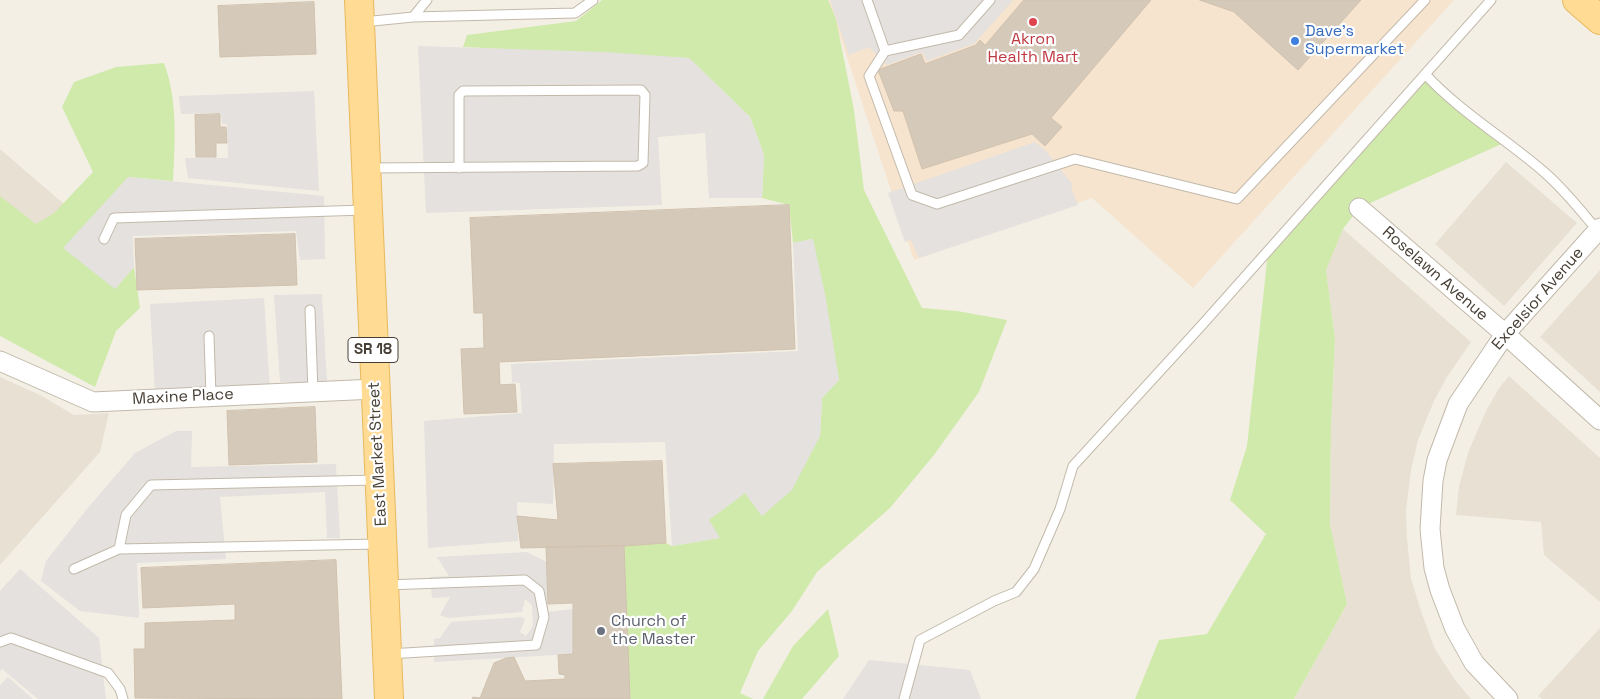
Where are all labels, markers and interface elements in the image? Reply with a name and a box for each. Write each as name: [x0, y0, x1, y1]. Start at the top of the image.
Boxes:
marker: Akron Health Mart: [1027, 16, 1039, 28]
place label: Dave's Supermarket: [1305, 22, 1404, 60]
place label: Akron Health Mart: [988, 30, 1078, 68]
marker: Dave's Supermarket: [1289, 35, 1301, 47]
street label: Roselawn Avenue: [1378, 223, 1492, 325]
street label: Excelsior Avenue: [1488, 244, 1588, 354]
road number: SR 18: [348, 338, 398, 362]
street label: East Market Street: [365, 381, 391, 527]
street label: Maxine Place: [132, 385, 234, 409]
place label: Church of the Master: [611, 612, 696, 650]
marker: Church of the Master: [595, 625, 607, 637]

